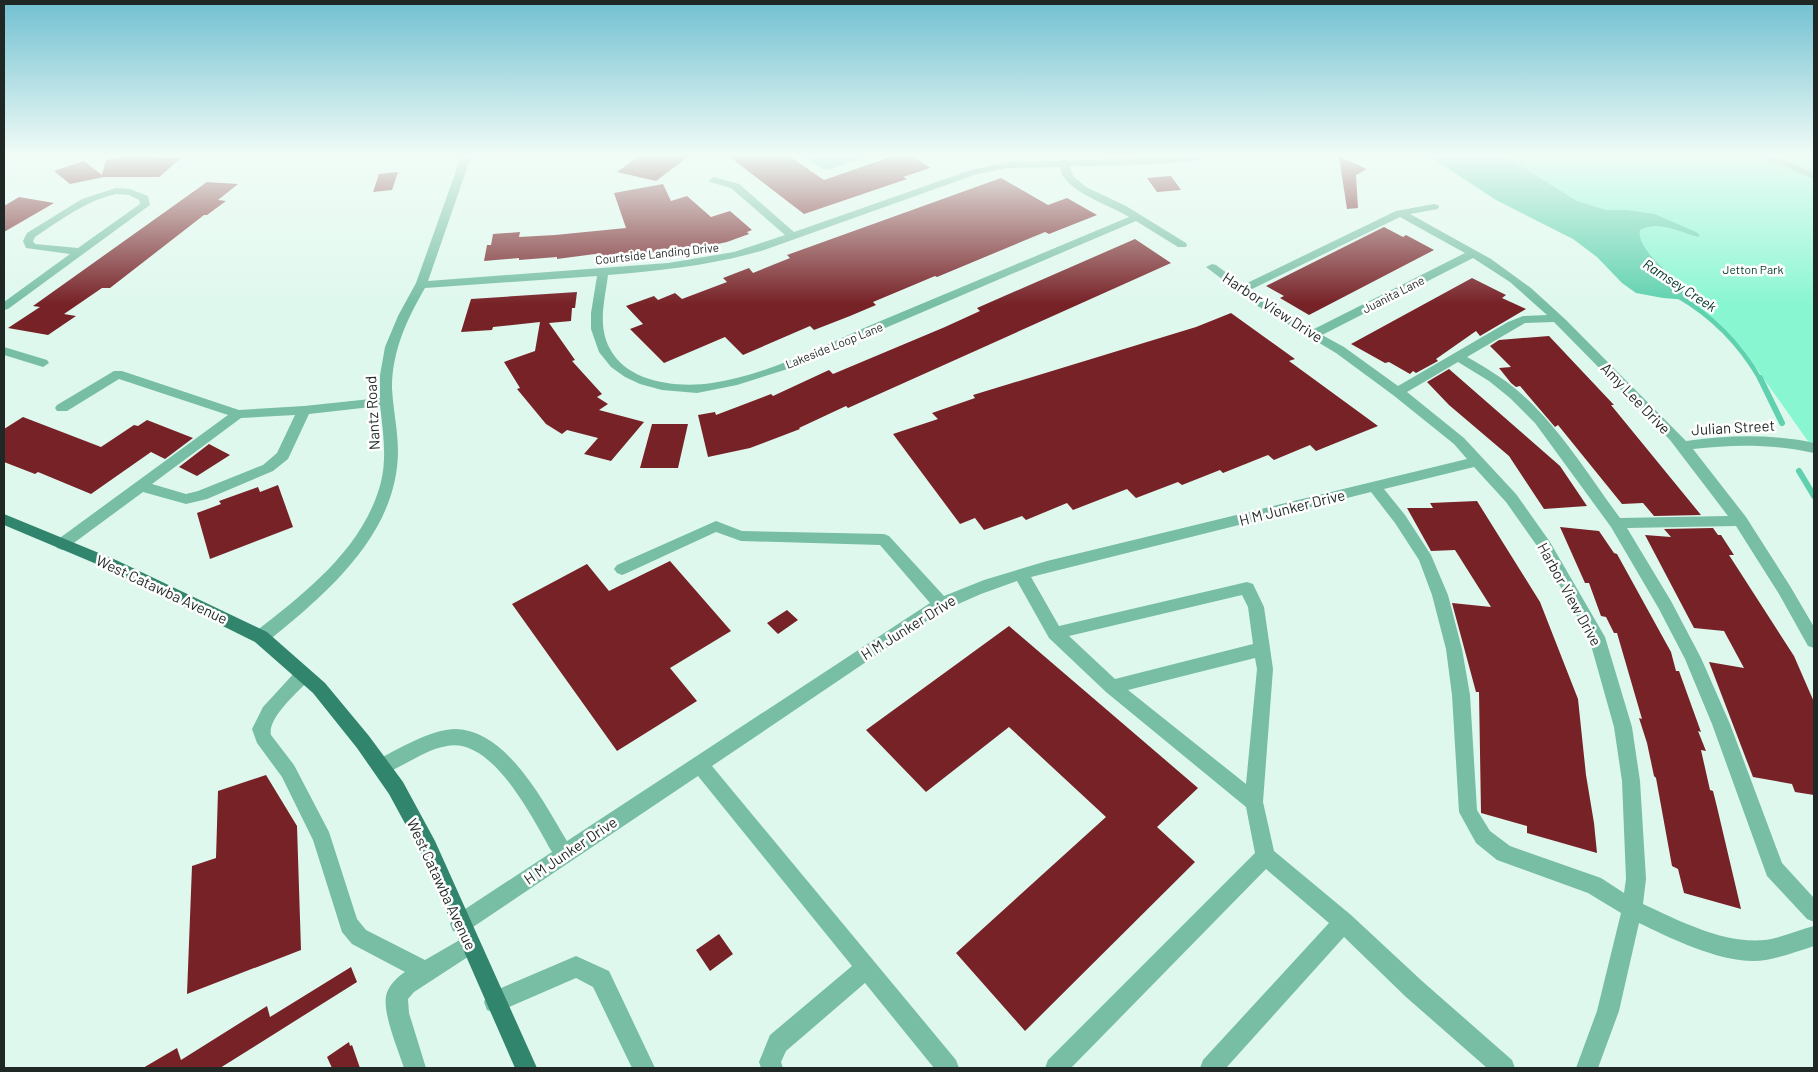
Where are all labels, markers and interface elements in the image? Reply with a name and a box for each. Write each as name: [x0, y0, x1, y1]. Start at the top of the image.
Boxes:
street label: Courtside Landing Drive: [594, 240, 720, 266]
water label: Ramsey Creek: [1640, 255, 1720, 315]
park label: Jetton Park: [1723, 262, 1783, 276]
street label: Harbor View Drive: [1220, 268, 1326, 346]
street label: Juanita Lane: [1360, 272, 1426, 316]
street label: Lakeside Loop Lane: [783, 319, 885, 371]
street label: Amy Lee Drive: [1597, 359, 1675, 437]
street label: Nantz Road: [361, 375, 383, 451]
street label: Julian Street: [1691, 416, 1775, 438]
street label: H M Junker Drive: [1237, 485, 1347, 529]
street label: Harbor View Drive: [1534, 539, 1606, 649]
street label: West Catawba Avenue: [93, 551, 231, 627]
street label: H M Junker Drive: [857, 591, 959, 663]
street label: H M Junker Drive: [520, 812, 620, 888]
street label: West Catawba Avenue: [404, 815, 480, 953]

